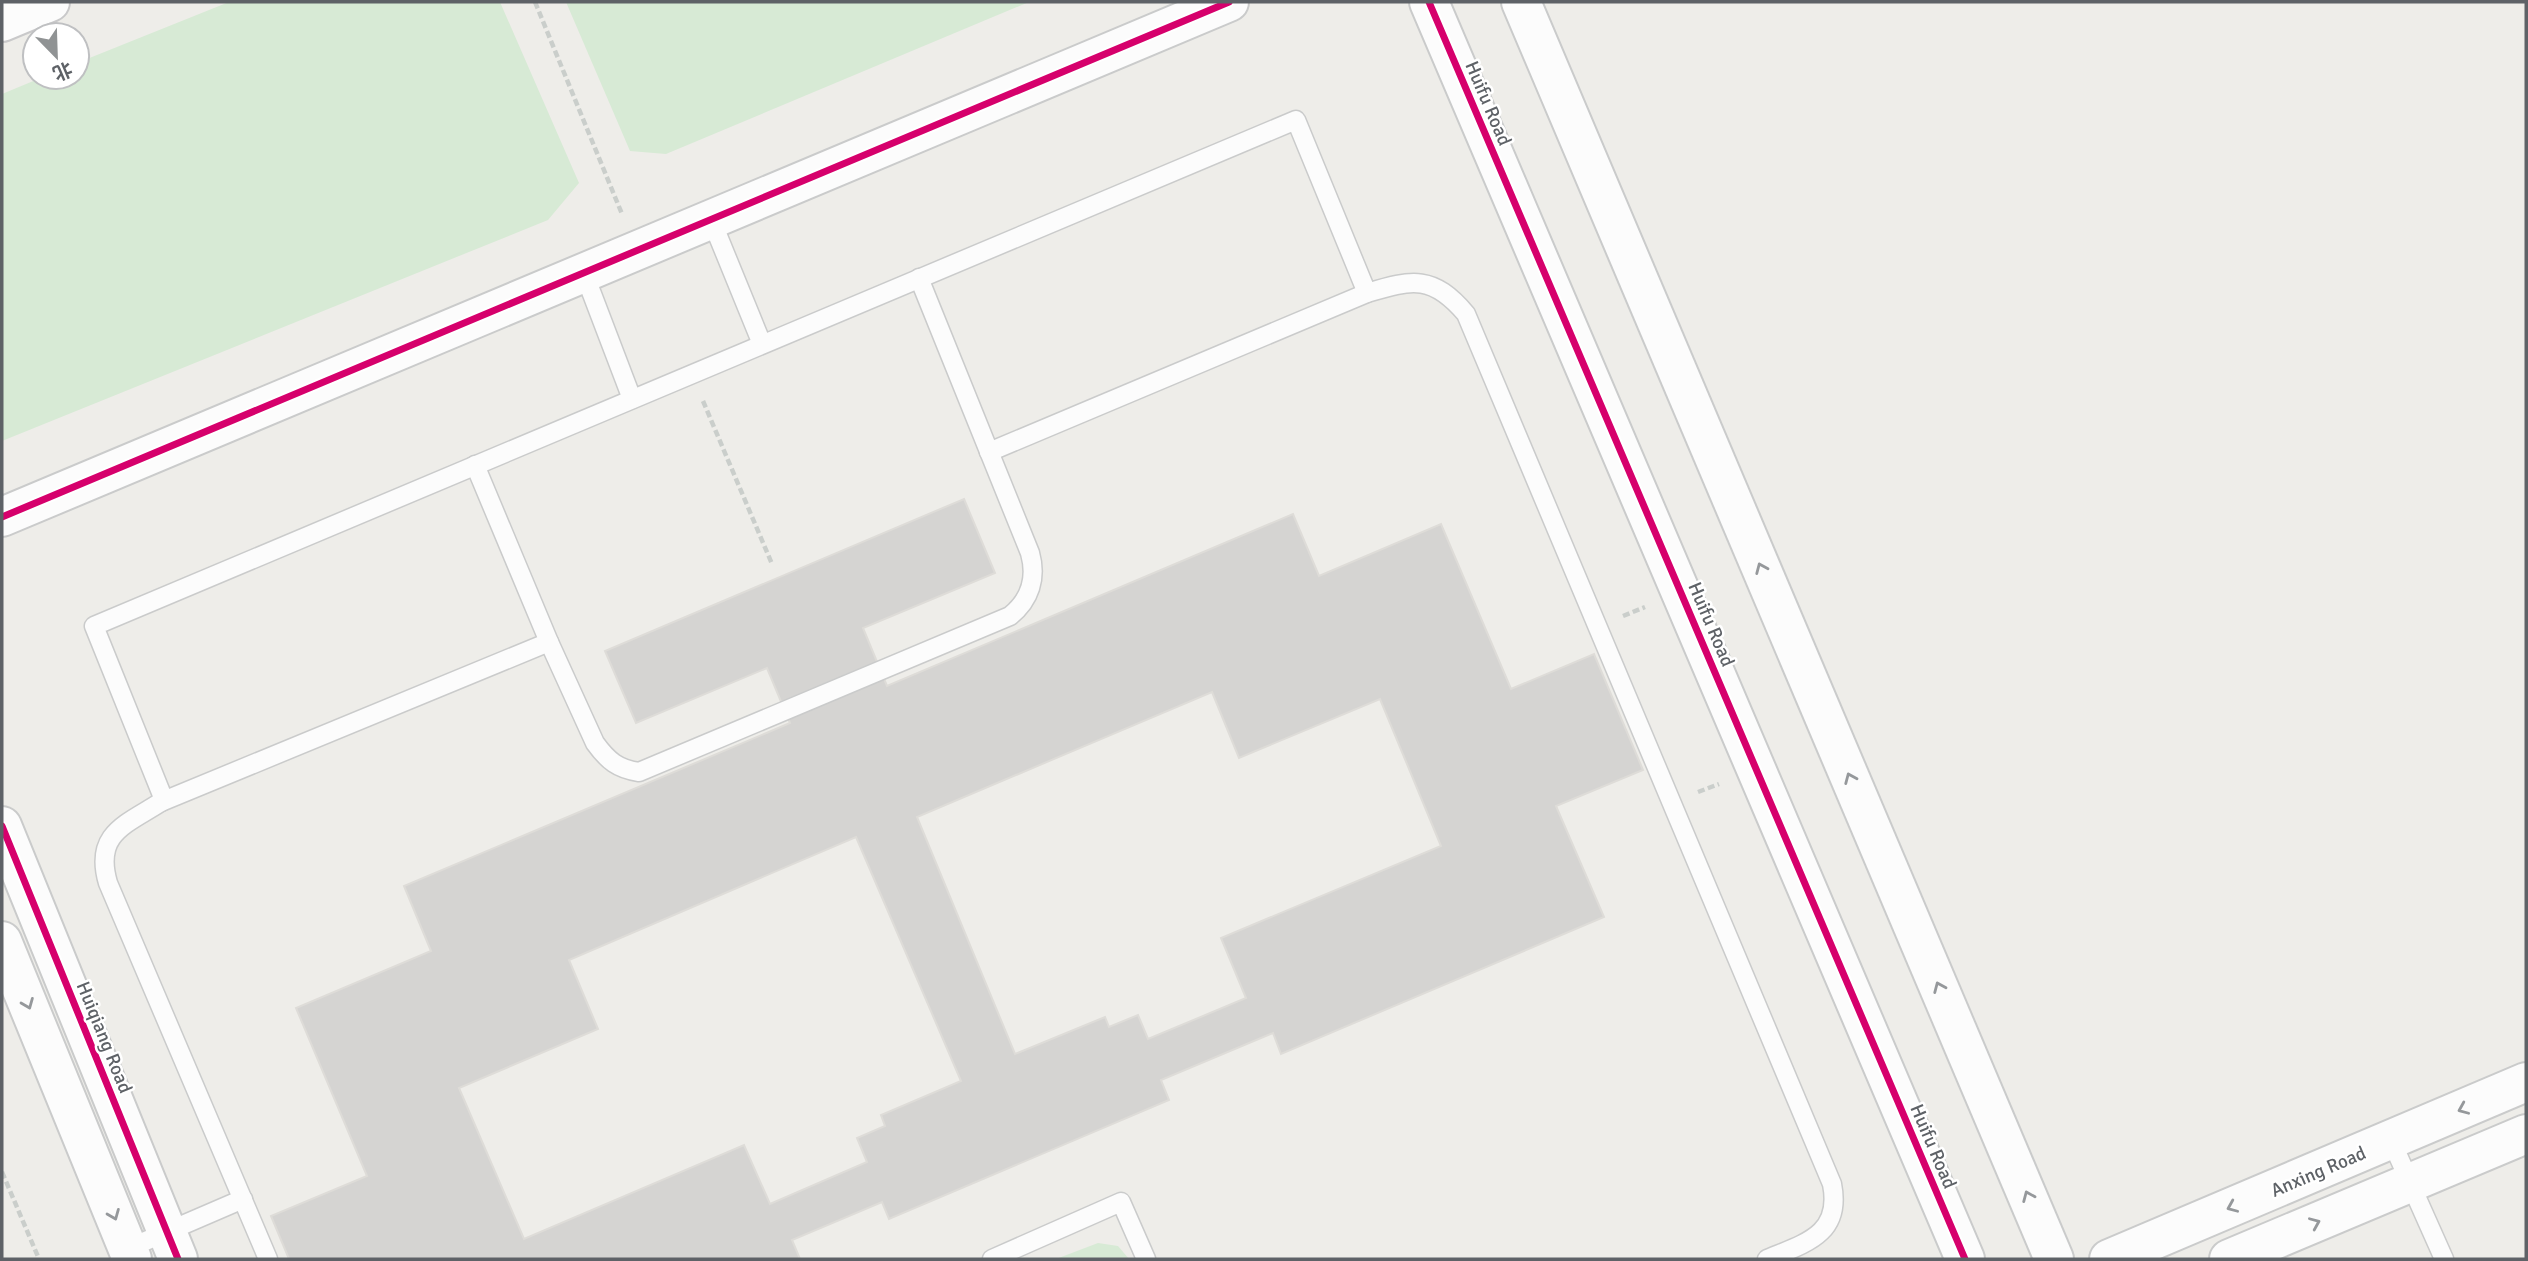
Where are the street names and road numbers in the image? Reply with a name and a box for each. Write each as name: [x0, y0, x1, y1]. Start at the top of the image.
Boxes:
street label: Huifu Road: [1459, 57, 1517, 149]
street label: Huifu Road: [1682, 578, 1740, 670]
street label: Huiqiang Road: [71, 978, 137, 1097]
street label: Huifu Road: [1904, 1100, 1962, 1192]
street label: Anxing Road: [2267, 1141, 2370, 1203]

